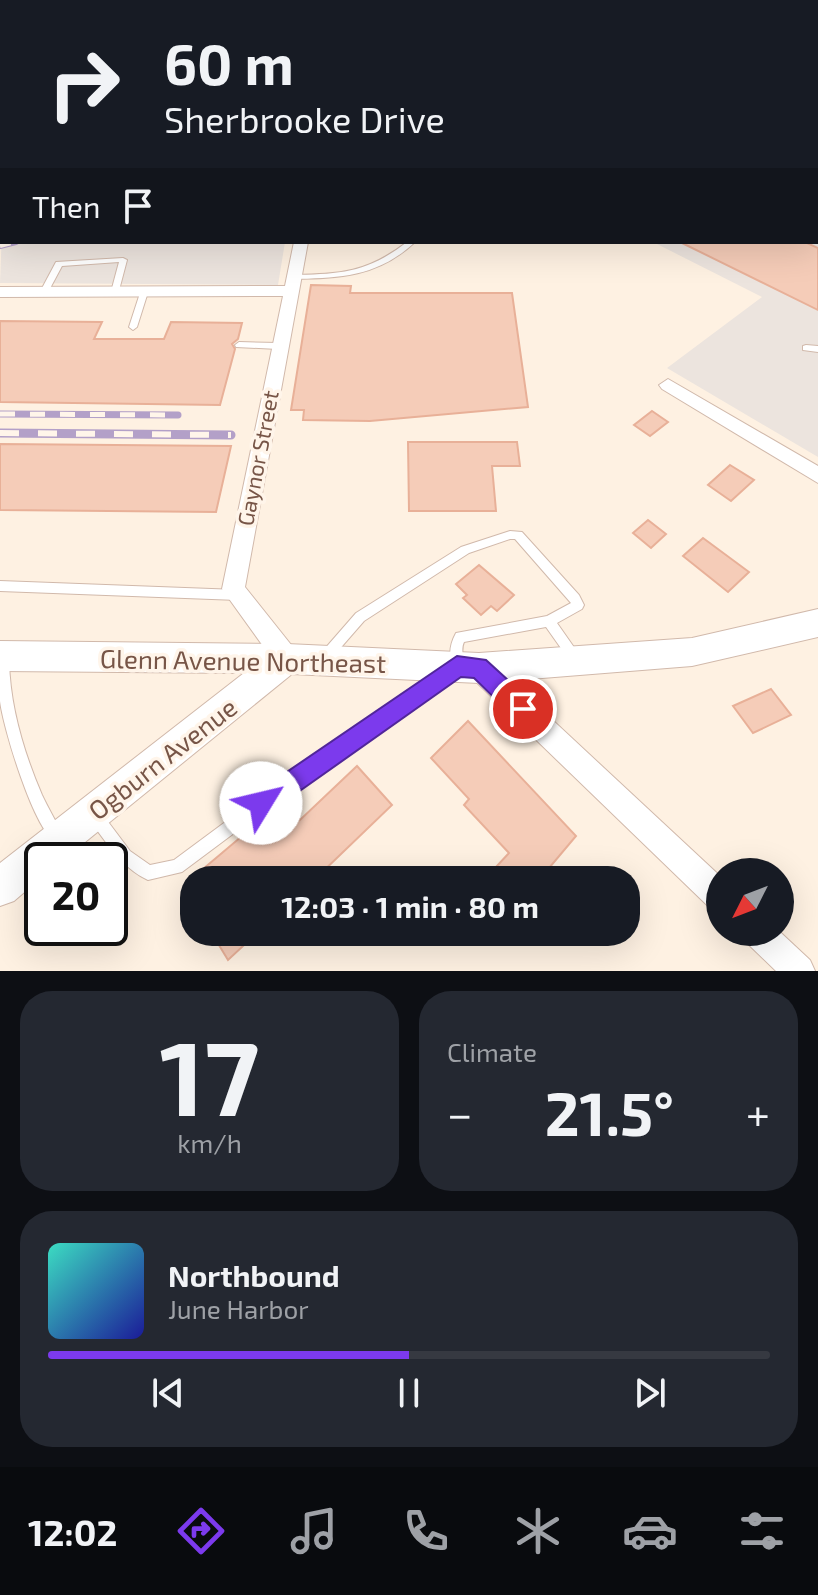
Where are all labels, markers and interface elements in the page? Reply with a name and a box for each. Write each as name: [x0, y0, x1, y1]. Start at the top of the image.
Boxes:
text: 60 m: [164, 29, 294, 96]
icon: right: [32, 32, 136, 136]
text: Sherbrooke Drive: [164, 97, 445, 140]
icon: arrive: [116, 184, 160, 228]
text: Then: [32, 188, 100, 224]
street label: Gaynor Street: [231, 388, 283, 528]
street label: Glenn Avenue Northeast: [100, 642, 386, 678]
pin: [489, 675, 557, 743]
icon: arrive: [501, 687, 545, 731]
street label: Ogburn Avenue: [82, 691, 242, 825]
position arrow: [219, 761, 303, 845]
speed limit sign: 20: [24, 842, 128, 946]
north arrow: [706, 858, 794, 946]
map controls: [706, 858, 794, 946]
text: 12:03 · 1 min · 80 m: [281, 888, 539, 924]
text: 17: [160, 1012, 259, 1137]
text: Climate: [447, 1036, 537, 1067]
text: 21.5°: [545, 1076, 674, 1148]
text: −: [447, 1086, 473, 1139]
text: +: [746, 1086, 770, 1139]
text: km/h: [177, 1127, 242, 1158]
text: Northbound: [168, 1257, 340, 1293]
text: June Harbor: [168, 1293, 309, 1324]
icon: previous: [146, 1371, 190, 1415]
icon: pause: [387, 1371, 431, 1415]
icon: next: [628, 1371, 672, 1415]
icon: directions: [173, 1503, 229, 1559]
icon: music: [286, 1503, 342, 1559]
icon: phone: [398, 1503, 454, 1559]
icon: climate: [510, 1503, 566, 1559]
icon: car: [622, 1503, 678, 1559]
icon: filters: [734, 1503, 790, 1559]
text: 12:02: [28, 1510, 117, 1553]

